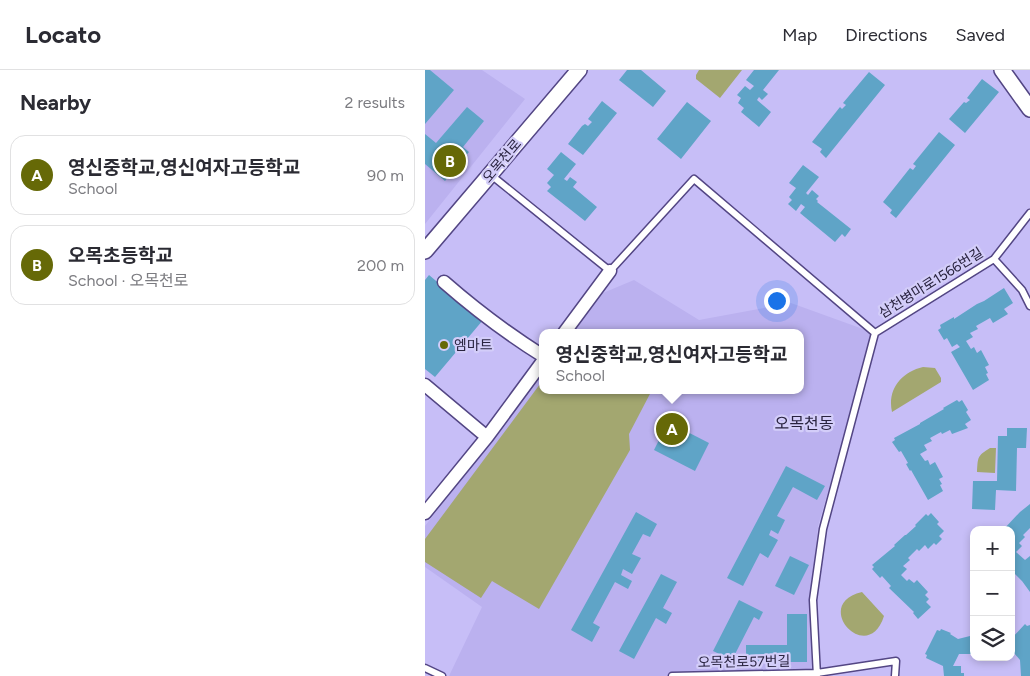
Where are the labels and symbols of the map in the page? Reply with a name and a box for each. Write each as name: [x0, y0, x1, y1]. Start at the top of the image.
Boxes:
street label: 오목천로: [479, 136, 525, 186]
pin: B: [434, 142, 466, 180]
street label: 삼천병마로1566번길: [876, 244, 986, 322]
your location: [764, 288, 790, 314]
place label: 엠마트: [454, 337, 493, 354]
marker: 엠마트: [438, 339, 450, 351]
pin: A: [656, 410, 688, 448]
district label: 오목천동: [775, 414, 834, 433]
street label: 오목천로57번길: [697, 653, 791, 671]

